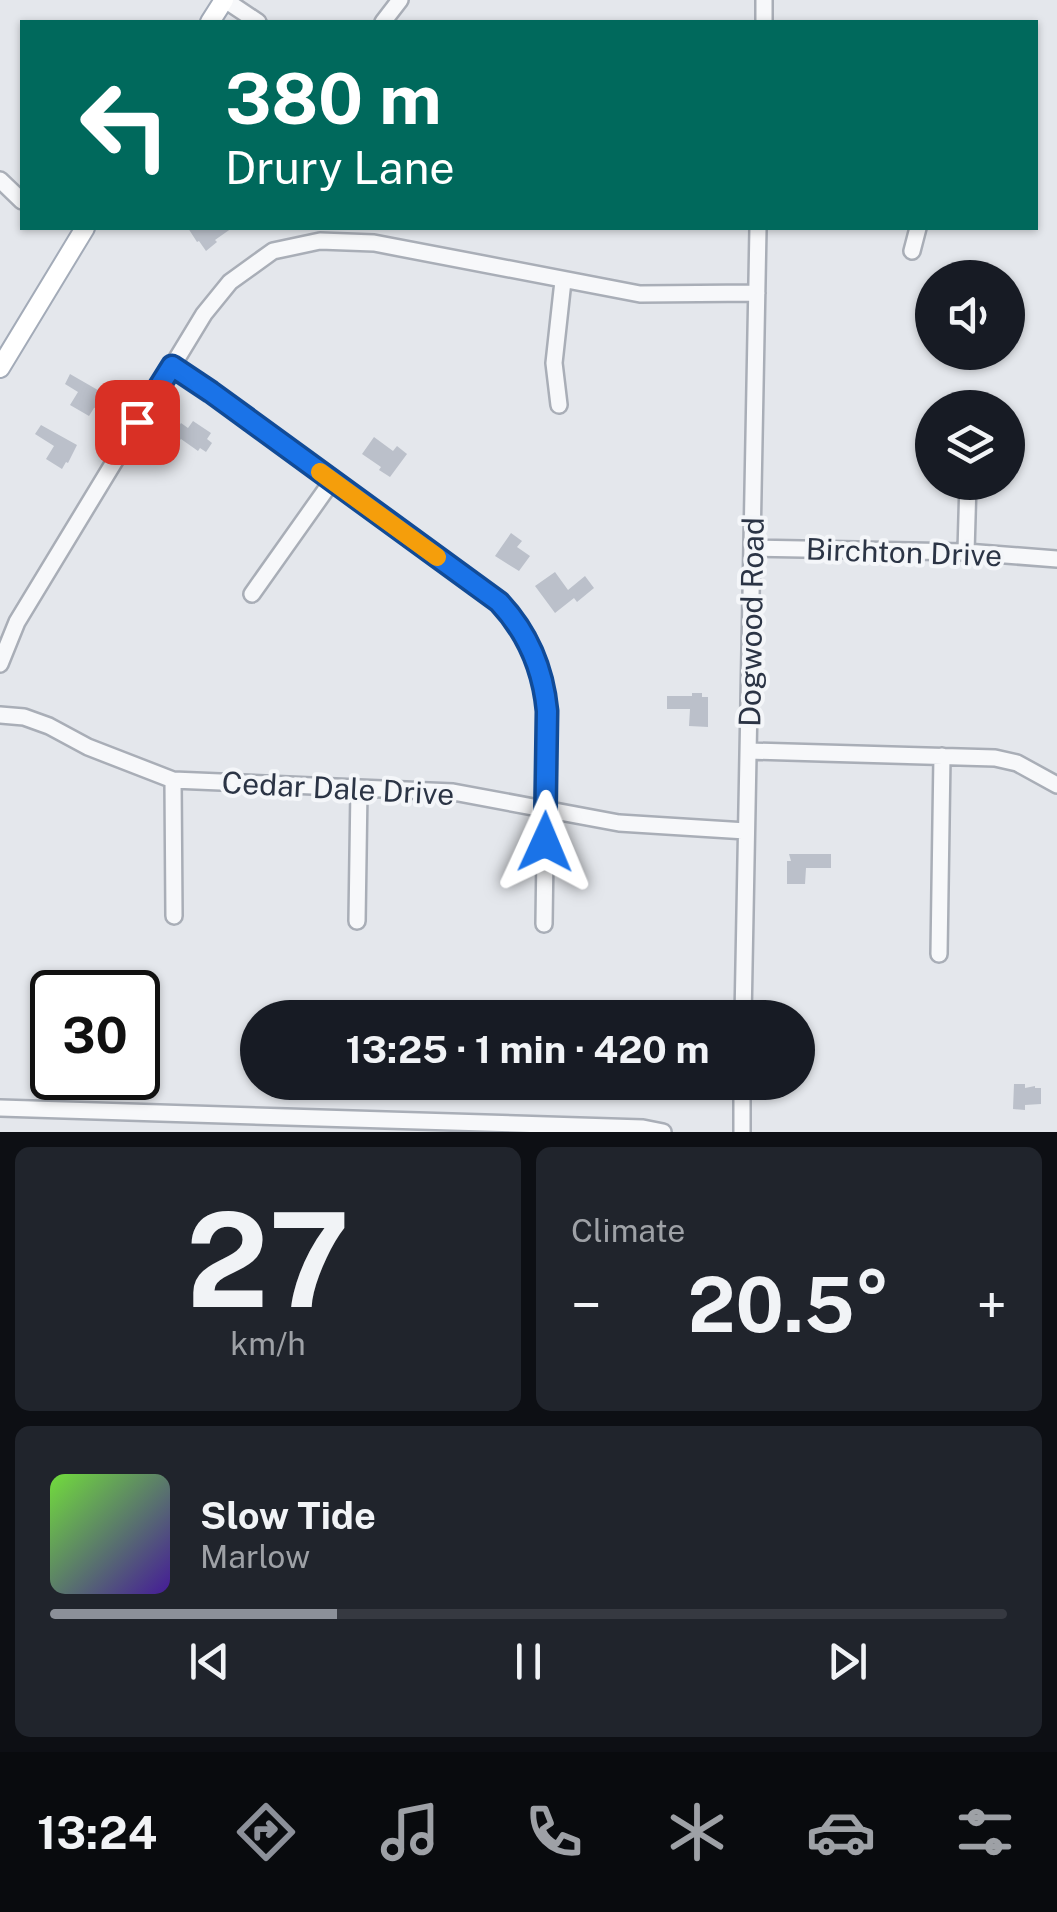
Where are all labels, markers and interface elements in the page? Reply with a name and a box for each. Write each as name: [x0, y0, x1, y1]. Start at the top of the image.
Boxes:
text: 380 m: [225, 57, 442, 140]
icon: left: [60, 60, 190, 190]
text: Drury Lane: [225, 141, 455, 194]
map controls: [915, 260, 1025, 500]
button: sound: [915, 260, 1025, 370]
pin: [95, 380, 180, 465]
button: layers: [915, 390, 1025, 500]
icon: arrive: [110, 395, 165, 450]
street label: Dogwood Road: [731, 517, 771, 727]
street label: Birchton Drive: [805, 531, 1003, 573]
street label: Cedar Dale Drive: [221, 764, 455, 812]
position arrow: [493, 790, 597, 894]
speed limit sign: 30: [30, 970, 160, 1100]
text: 13:25 · 1 min · 420 m: [346, 1027, 709, 1072]
text: 27: [186, 1184, 350, 1336]
text: Climate: [571, 1212, 685, 1249]
text: 20.5°: [688, 1261, 890, 1349]
text: −: [571, 1273, 602, 1337]
text: +: [976, 1273, 1007, 1337]
text: km/h: [230, 1325, 306, 1362]
text: Slow Tide: [200, 1493, 376, 1538]
text: Marlow: [200, 1538, 310, 1575]
icon: previous: [182, 1634, 237, 1689]
icon: pause: [501, 1634, 556, 1689]
icon: next: [820, 1634, 875, 1689]
icon: directions: [231, 1797, 301, 1867]
icon: music: [375, 1797, 445, 1867]
icon: phone: [519, 1797, 589, 1867]
icon: climate: [662, 1797, 732, 1867]
icon: car: [806, 1797, 876, 1867]
icon: filters: [950, 1797, 1020, 1867]
text: 13:24: [37, 1806, 157, 1859]

